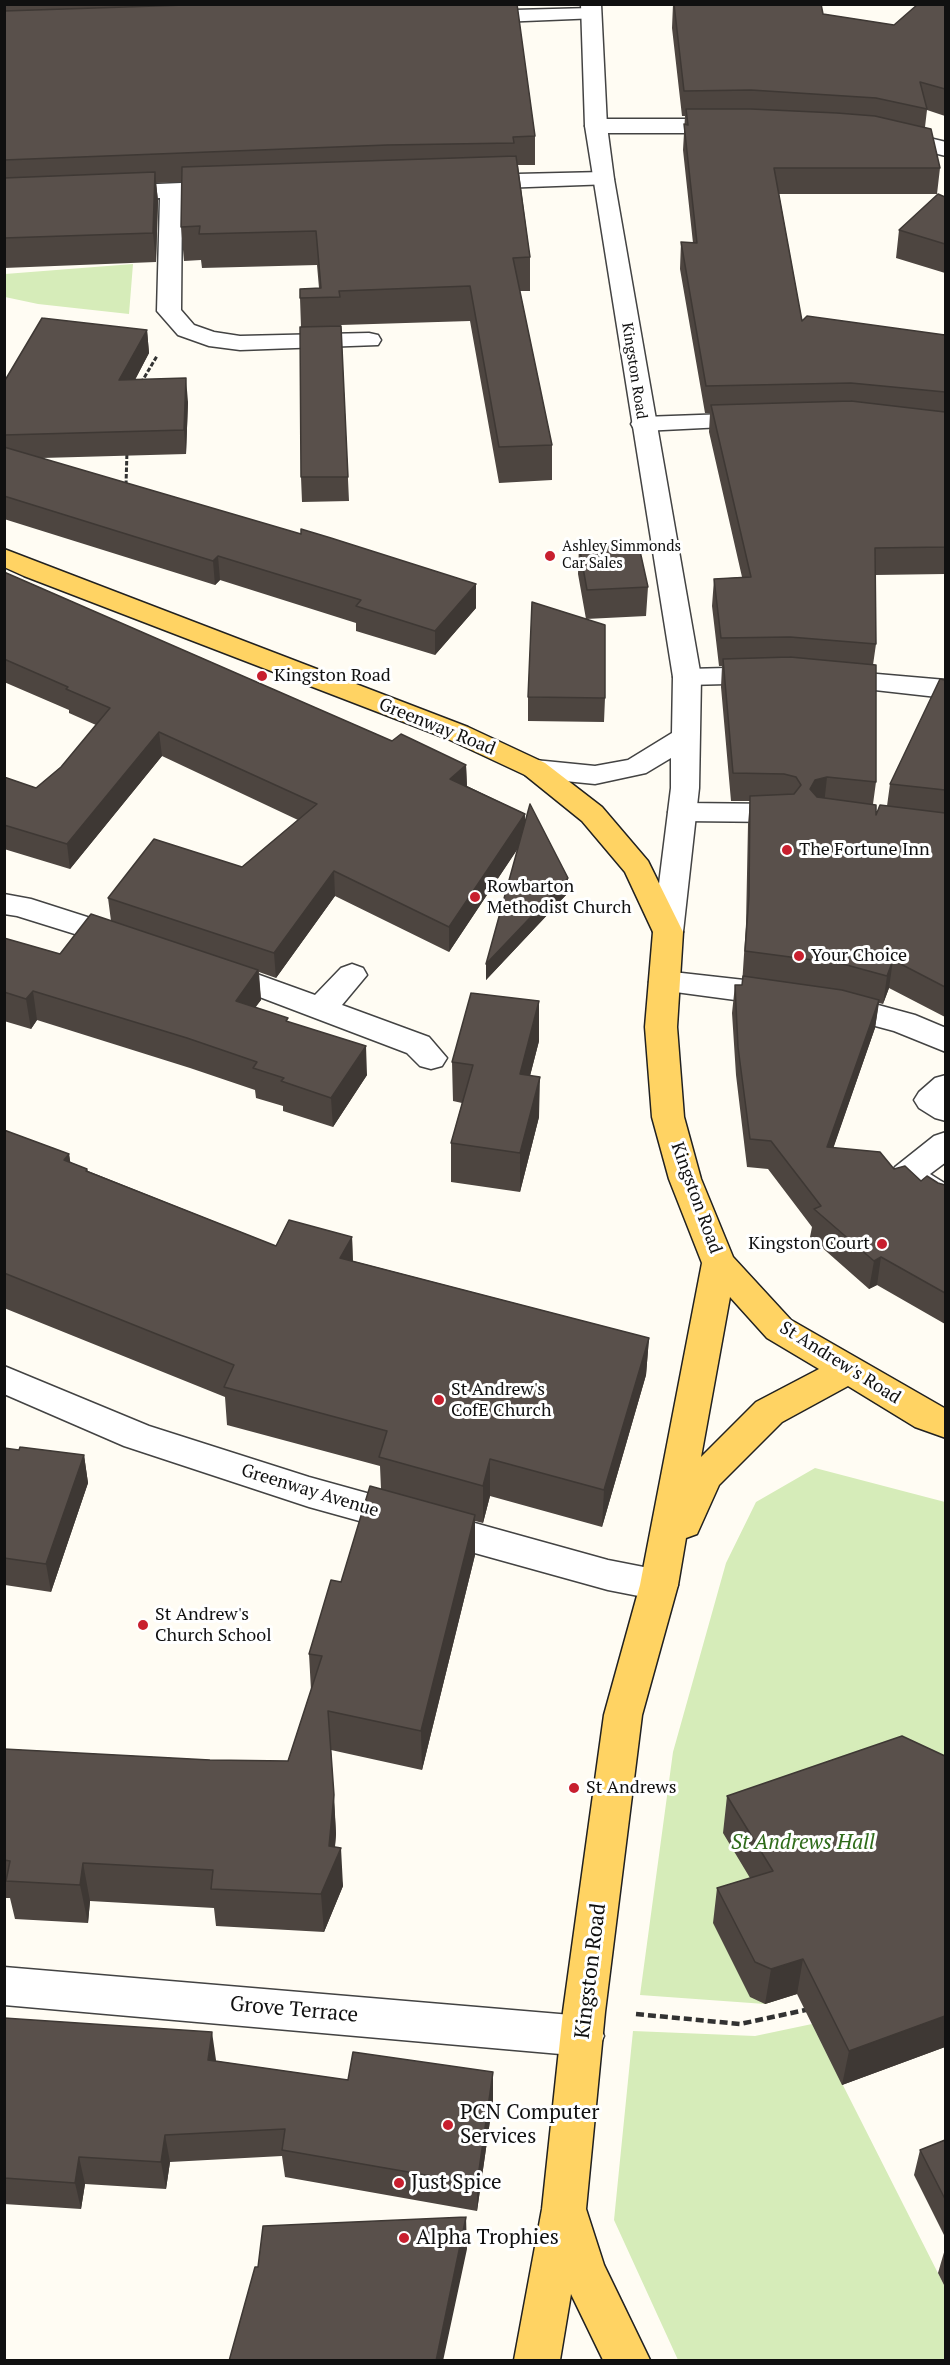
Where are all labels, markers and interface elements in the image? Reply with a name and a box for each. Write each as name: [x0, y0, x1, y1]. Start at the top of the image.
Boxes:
street label: Kingston Road: [617, 322, 651, 420]
place label: Ashley Simmonds Car Sales: [562, 538, 681, 573]
marker: Ashley Simmonds Car Sales: [543, 549, 557, 563]
place label: Kingston Road: [274, 665, 391, 687]
marker: Kingston Road: [255, 669, 269, 683]
street label: Greenway Road: [376, 694, 498, 760]
place label: The Fortune Inn: [799, 839, 930, 861]
marker: The Fortune Inn: [780, 843, 794, 857]
place label: Rowbarton Methodist Church: [487, 876, 631, 918]
marker: Rowbarton Methodist Church: [468, 890, 482, 904]
place label: Your Choice: [811, 945, 907, 967]
marker: Your Choice: [792, 949, 806, 963]
street label: Kingston Road: [666, 1139, 726, 1257]
place label: Kingston Court: [748, 1233, 870, 1255]
marker: Kingston Court: [875, 1237, 889, 1251]
street label: St Andrew's Road: [776, 1317, 904, 1409]
place label: St Andrew's CofE Church: [451, 1379, 551, 1422]
marker: St Andrew's CofE Church: [432, 1393, 446, 1407]
street label: Greenway Avenue: [239, 1460, 381, 1522]
place label: St Andrew's Church School: [155, 1604, 272, 1646]
marker: St Andrew's Church School: [136, 1618, 150, 1632]
place label: St Andrews: [586, 1777, 677, 1799]
marker: St Andrews: [567, 1781, 581, 1795]
park label: St Andrews Hall: [731, 1830, 875, 1856]
street label: Kingston Road: [570, 1902, 612, 2040]
street label: Grove Terrace: [229, 1992, 359, 2028]
place label: PCN Computer Services: [460, 2100, 599, 2150]
marker: PCN Computer Services: [441, 2118, 455, 2132]
place label: Just Spice: [411, 2170, 502, 2196]
marker: Just Spice: [392, 2176, 406, 2190]
place label: Alpha Trophies: [416, 2225, 559, 2251]
marker: Alpha Trophies: [397, 2231, 411, 2245]

